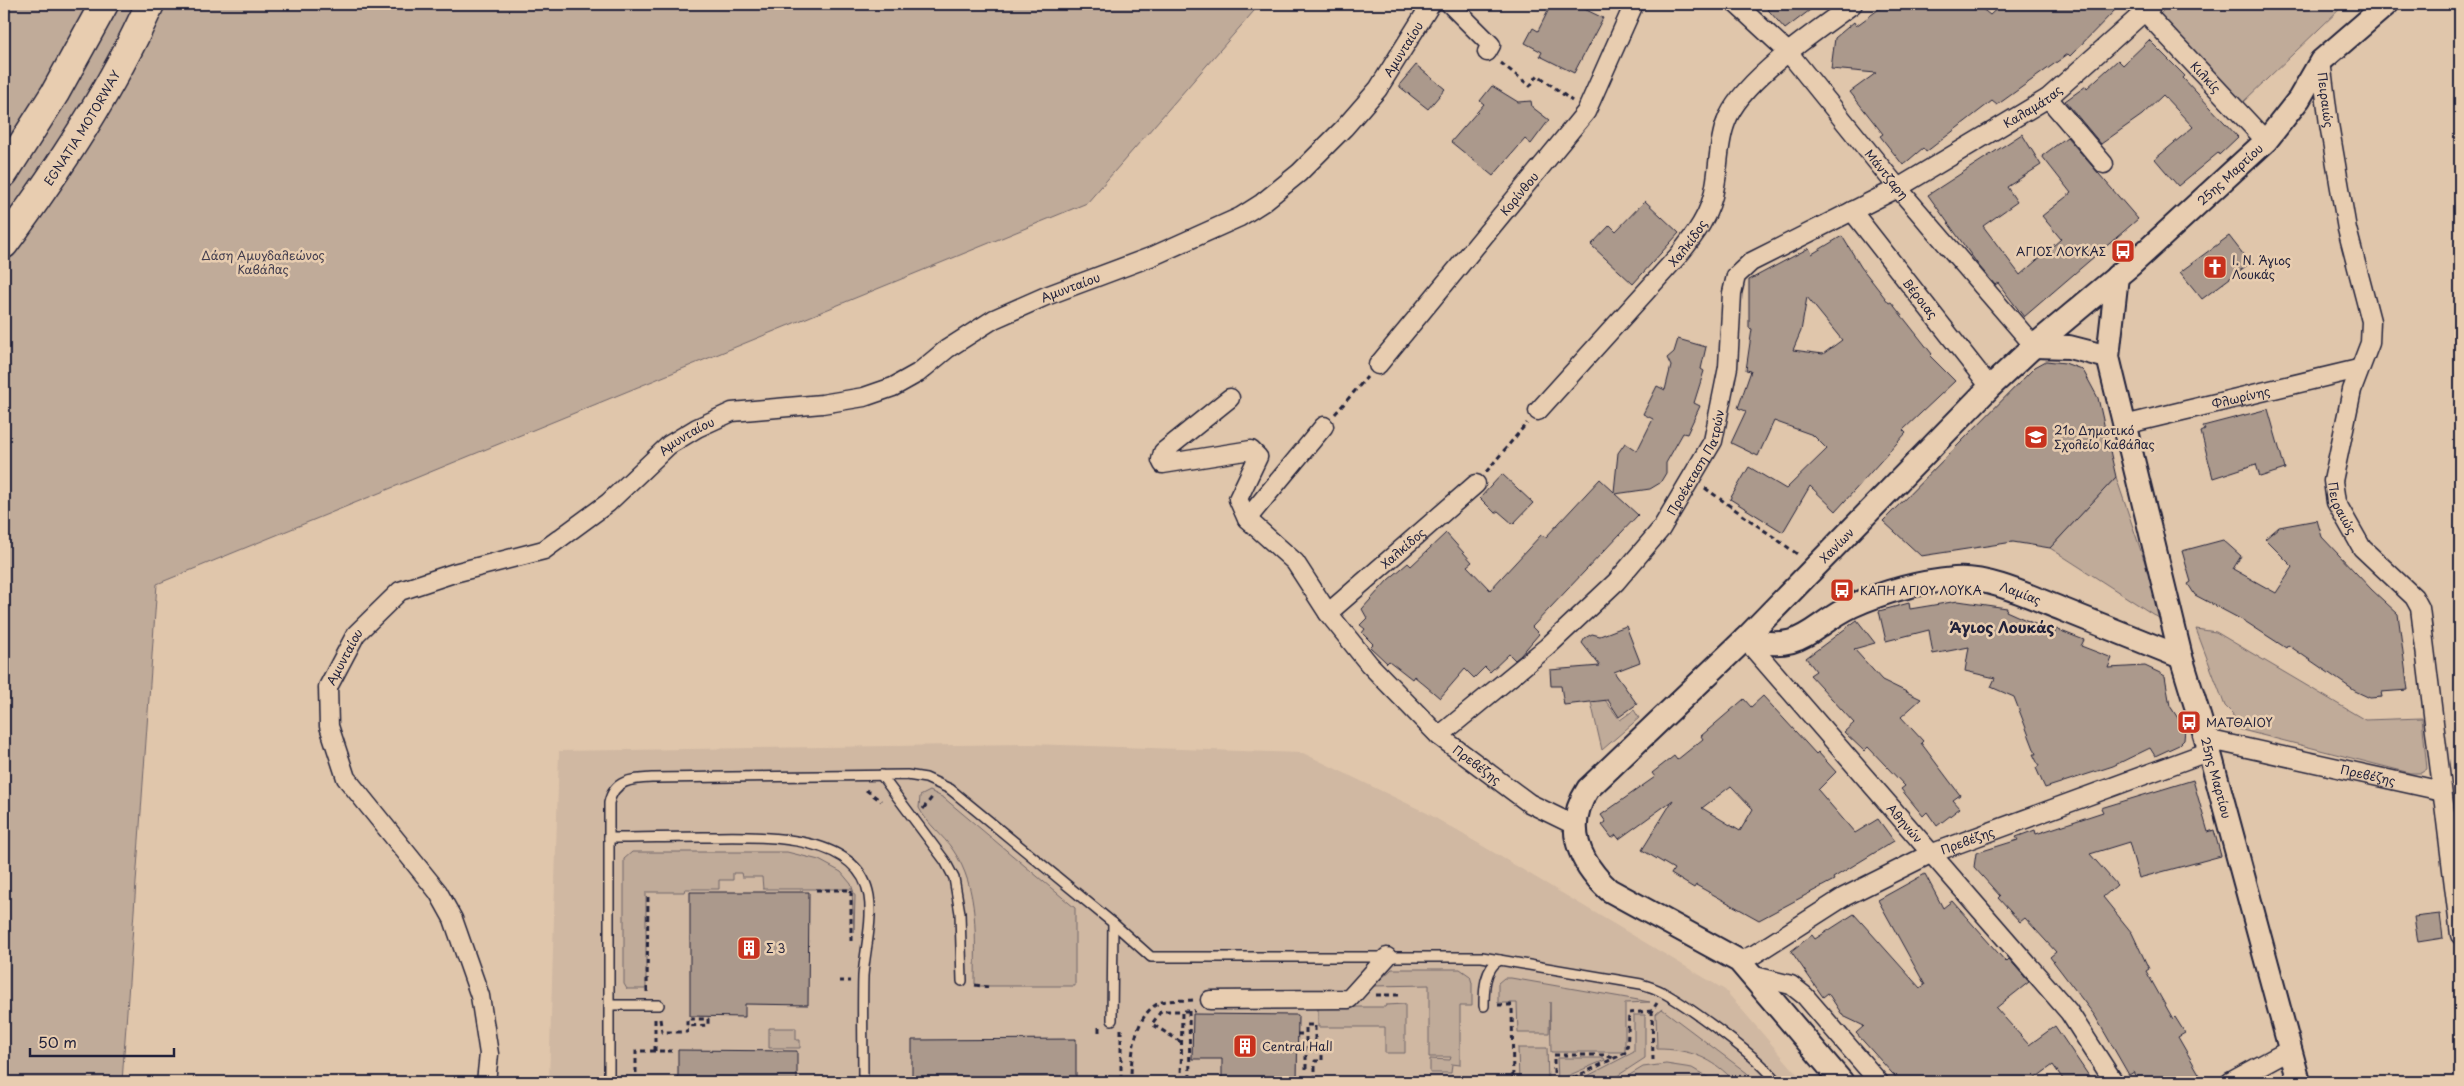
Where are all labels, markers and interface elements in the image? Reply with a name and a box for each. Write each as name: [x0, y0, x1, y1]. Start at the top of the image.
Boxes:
street label: Αμυνταίου: [1379, 18, 1427, 80]
street label: Κιλκίς: [2187, 57, 2225, 97]
street label: EGNATIA MOTORWAY: [39, 67, 125, 189]
street label: Πειραιώς: [2313, 71, 2338, 129]
street label: Καλαμάτας: [2000, 81, 2066, 132]
street label: 25ης Μαρτίου: [2193, 139, 2267, 209]
street label: Μάντζαρη: [1861, 145, 1913, 203]
street label: Κορίνθου: [1496, 168, 1543, 219]
street label: Χαλκίδος: [1664, 216, 1711, 270]
bus stop icon: ΑΓΙΟΣ ΛΟΥΚΑΣ: [2110, 238, 2136, 264]
place label: ΑΓΙΟΣ ΛΟΥΚΑΣ: [2016, 242, 2106, 260]
park label: Δάση Αμυγδαλεώνος Καβάλας: [201, 246, 325, 278]
place label: Ι. Ν. Άγιος Λουκάς: [2232, 251, 2291, 283]
church icon: Ι. Ν. Άγιος Λουκάς: [2202, 254, 2228, 280]
street label: Αμυνταίου: [1038, 268, 1103, 306]
street label: Βέροιας: [1899, 274, 1942, 322]
street label: Φλωρίνης: [2210, 381, 2272, 413]
street label: Προέκταση Πατρών: [1662, 408, 1728, 519]
street label: Αμυνταίου: [654, 412, 717, 459]
place label: 21ο Δημοτικό Σχολείο Καβάλας: [2054, 421, 2155, 453]
school or university icon: 21ο Δημοτικό Σχολείο Καβάλας: [2023, 424, 2049, 450]
street label: Πειραιώς: [2324, 480, 2361, 537]
street label: Χαλκίδος: [1376, 523, 1429, 573]
street label: Χανίων: [1815, 523, 1858, 567]
bus stop icon: ΚΑΠΗ ΑΓΙΟΥ ΛΟΥΚΑ: [1829, 577, 1855, 603]
street label: Λαμίας: [1998, 577, 2044, 609]
place label: ΚΑΠΗ ΑΓΙΟΥ ΛΟΥΚΑ: [1860, 581, 1982, 599]
district label: Άγιος Λουκάς: [1950, 615, 2054, 638]
street label: Αμυνταίου: [322, 624, 366, 688]
bus stop icon: ΜΑΤΘΑΙΟΥ: [2176, 709, 2202, 735]
place label: ΜΑΤΘΑΙΟΥ: [2206, 713, 2273, 731]
street label: 25ης Μαρτίου: [2197, 735, 2236, 821]
street label: Πρεβέζης: [1449, 741, 1505, 788]
street label: Πρεβέζης: [2339, 760, 2397, 790]
street label: Αθηνών: [1883, 800, 1927, 847]
street label: Πρεβέζης: [1938, 822, 1997, 858]
building icon: Σ 3: [736, 935, 762, 961]
place label: Σ 3: [766, 939, 786, 957]
scale bar: [30, 1026, 174, 1058]
text: 50 m: [38, 1030, 77, 1053]
building icon: Central Hall: [1232, 1033, 1258, 1059]
place label: Central Hall: [1262, 1037, 1333, 1055]

